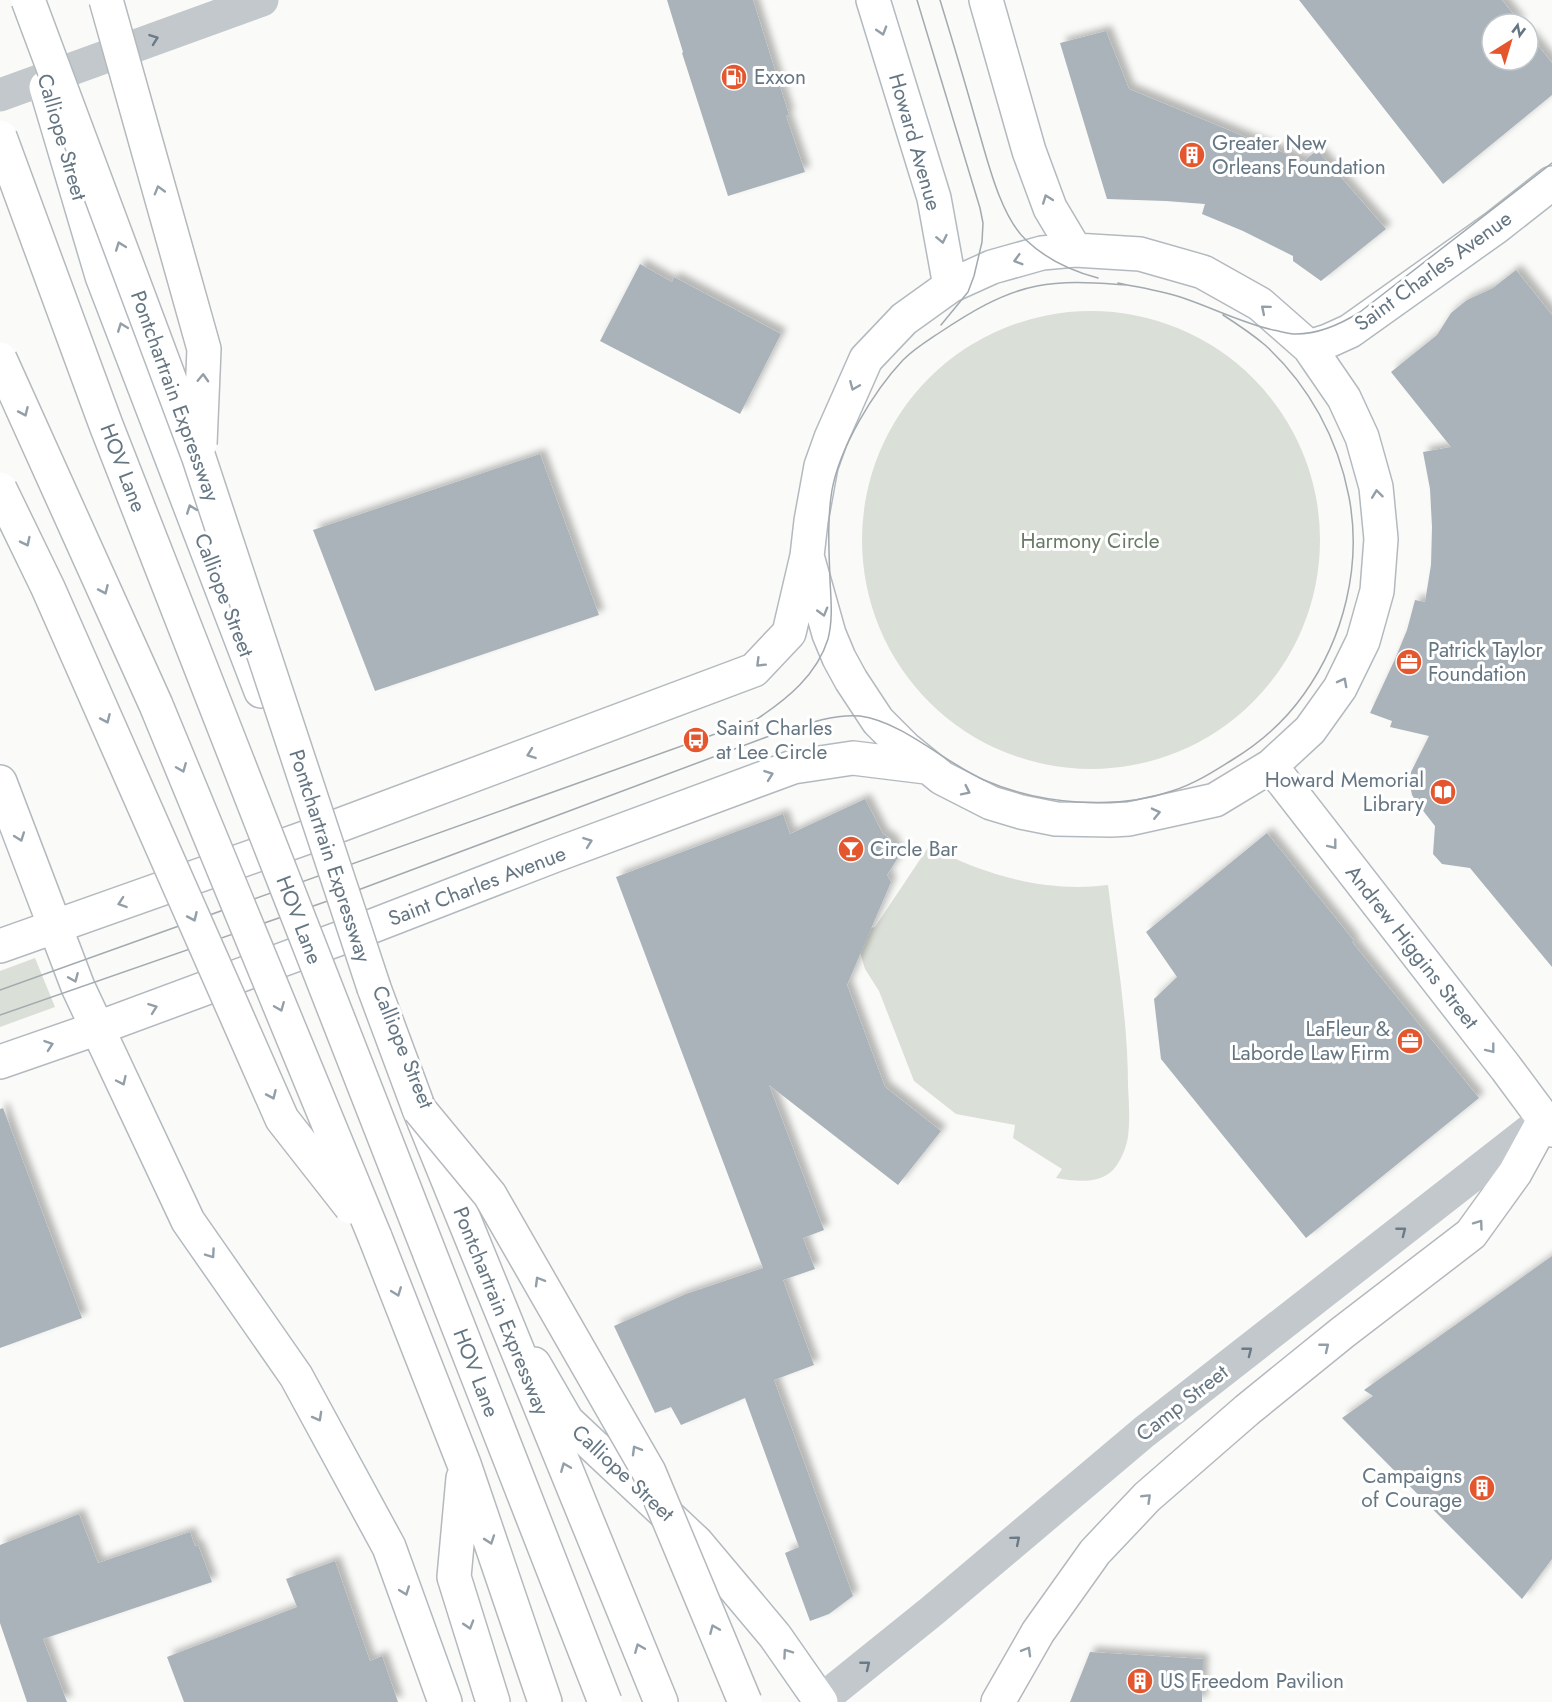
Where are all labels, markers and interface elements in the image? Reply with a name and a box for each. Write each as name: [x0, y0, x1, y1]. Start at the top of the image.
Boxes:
north arrow: [1480, 12, 1540, 72]
text: N: [1507, 17, 1531, 43]
one-way arrow: [875, 25, 887, 36]
one-way arrow: [148, 34, 159, 46]
fuel station icon: Exxon: [719, 62, 749, 92]
place label: Exxon: [754, 62, 806, 92]
street label: Calliope Street: [30, 70, 94, 204]
street label: Howard Avenue: [881, 70, 949, 214]
place label: Greater New Orleans Foundation: [1212, 128, 1386, 182]
building icon: Greater New Orleans Foundation: [1177, 140, 1207, 170]
one-way arrow: [154, 185, 166, 195]
one-way arrow: [1041, 194, 1054, 205]
street label: Saint Charles Avenue: [1348, 204, 1518, 338]
one-way arrow: [934, 234, 947, 244]
one-way arrow: [114, 241, 127, 251]
one-way arrow: [1013, 253, 1024, 265]
street label: Pontchartrain Expressway: [123, 286, 227, 506]
one-way arrow: [1260, 305, 1271, 316]
one-way arrow: [116, 322, 129, 333]
one-way arrow: [196, 374, 209, 383]
one-way arrow: [849, 380, 861, 391]
one-way arrow: [17, 406, 29, 417]
street label: HOV Lane: [92, 419, 154, 517]
one-way arrow: [1371, 489, 1383, 499]
one-way arrow: [186, 504, 198, 515]
park label: Harmony Circle: [1020, 526, 1160, 556]
street label: Calliope Street: [187, 529, 261, 661]
one-way arrow: [18, 535, 30, 546]
one-way arrow: [97, 583, 109, 594]
one-way arrow: [815, 607, 828, 617]
place label: Patrick Taylor Foundation: [1428, 635, 1543, 689]
office icon: Patrick Taylor Foundation: [1394, 647, 1424, 677]
one-way arrow: [756, 657, 767, 667]
one-way arrow: [1335, 677, 1347, 688]
one-way arrow: [99, 713, 111, 724]
place label: Saint Charles at Lee Circle: [716, 713, 832, 767]
bus stop icon: Saint Charles at Lee Circle: [681, 725, 711, 755]
street label: Pontchartrain Expressway: [281, 746, 379, 967]
one-way arrow: [526, 747, 537, 759]
one-way arrow: [175, 762, 187, 773]
place label: Howard Memorial Library: [1265, 765, 1425, 819]
one-way arrow: [763, 770, 774, 783]
library icon: Howard Memorial Library: [1428, 777, 1458, 807]
one-way arrow: [960, 784, 971, 795]
one-way arrow: [1151, 807, 1161, 820]
one-way arrow: [13, 831, 26, 842]
bar icon: Circle Bar: [836, 834, 866, 864]
place label: Circle Bar: [870, 834, 959, 864]
one-way arrow: [582, 837, 593, 850]
street label: Saint Charles Avenue: [384, 838, 570, 934]
one-way arrow: [1326, 838, 1337, 849]
street label: Andrew Higgins Street: [1338, 859, 1486, 1035]
street label: HOV Lane: [268, 871, 330, 969]
one-way arrow: [117, 895, 128, 908]
one-way arrow: [186, 911, 198, 922]
one-way arrow: [67, 972, 79, 983]
street label: Calliope Street: [365, 981, 441, 1113]
one-way arrow: [273, 1001, 285, 1012]
one-way arrow: [147, 1002, 158, 1015]
place label: LaFleur & Laborde Law Firm: [1231, 1014, 1390, 1068]
office icon: LaFleur & Laborde Law Firm: [1395, 1026, 1425, 1056]
one-way arrow: [43, 1039, 54, 1052]
one-way arrow: [1484, 1042, 1495, 1053]
one-way arrow: [115, 1074, 127, 1085]
one-way arrow: [265, 1089, 277, 1100]
street label: Pontchartrain Expressway: [445, 1202, 557, 1420]
one-way arrow: [1471, 1219, 1482, 1230]
one-way arrow: [1395, 1227, 1406, 1238]
one-way arrow: [204, 1248, 215, 1259]
one-way arrow: [535, 1277, 547, 1287]
one-way arrow: [389, 1286, 402, 1297]
street label: HOV Lane: [445, 1324, 507, 1422]
one-way arrow: [1318, 1344, 1329, 1355]
one-way arrow: [1242, 1347, 1253, 1358]
street label: Camp Street: [1130, 1358, 1234, 1448]
one-way arrow: [311, 1411, 322, 1421]
street label: Calliope Street: [565, 1418, 681, 1528]
one-way arrow: [632, 1446, 644, 1456]
place label: Campaigns of Courage: [1361, 1461, 1462, 1515]
one-way arrow: [560, 1463, 572, 1474]
building icon: Campaigns of Courage: [1467, 1473, 1497, 1503]
one-way arrow: [1139, 1495, 1150, 1506]
one-way arrow: [483, 1534, 495, 1545]
one-way arrow: [1009, 1537, 1020, 1548]
one-way arrow: [397, 1585, 410, 1596]
one-way arrow: [462, 1619, 474, 1630]
one-way arrow: [709, 1624, 721, 1635]
one-way arrow: [634, 1643, 646, 1654]
one-way arrow: [1020, 1647, 1031, 1657]
one-way arrow: [783, 1649, 794, 1660]
one-way arrow: [859, 1661, 870, 1672]
building icon: US Freedom Pavilion: [1125, 1666, 1155, 1696]
place label: US Freedom Pavilion: [1160, 1666, 1344, 1696]

